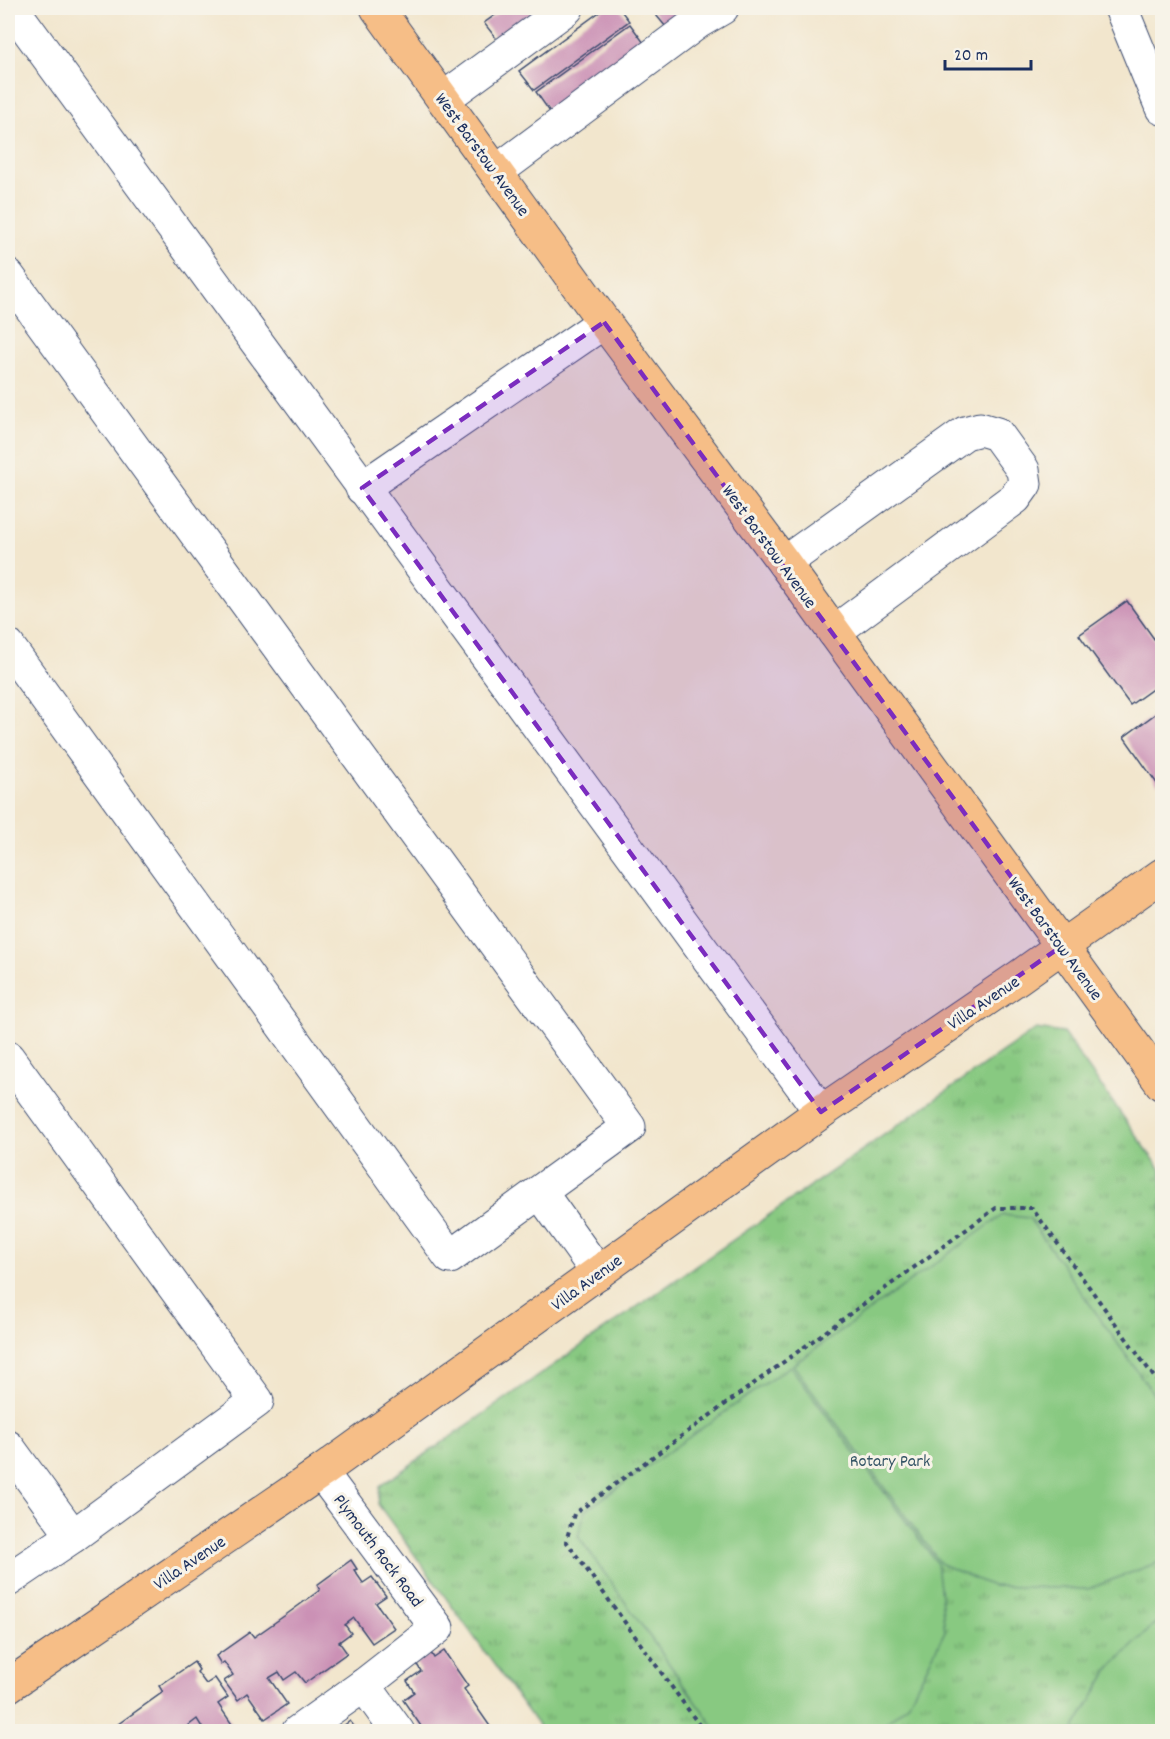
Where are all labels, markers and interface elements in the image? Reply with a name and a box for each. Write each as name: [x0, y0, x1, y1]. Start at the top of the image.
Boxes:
scale bar: [945, 33, 1030, 71]
text: 20 m: [954, 44, 988, 69]
street label: West Barstow Avenue: [428, 88, 534, 223]
street label: West Barstow Avenue: [715, 480, 821, 615]
street label: West Barstow Avenue: [1001, 872, 1107, 1007]
street label: Villa Avenue: [943, 971, 1026, 1037]
street label: Villa Avenue: [547, 1250, 628, 1318]
park label: Rotary Park: [850, 1450, 930, 1475]
street label: Plymouth Rock Road: [326, 1490, 428, 1613]
street label: Villa Avenue: [149, 1531, 232, 1597]

